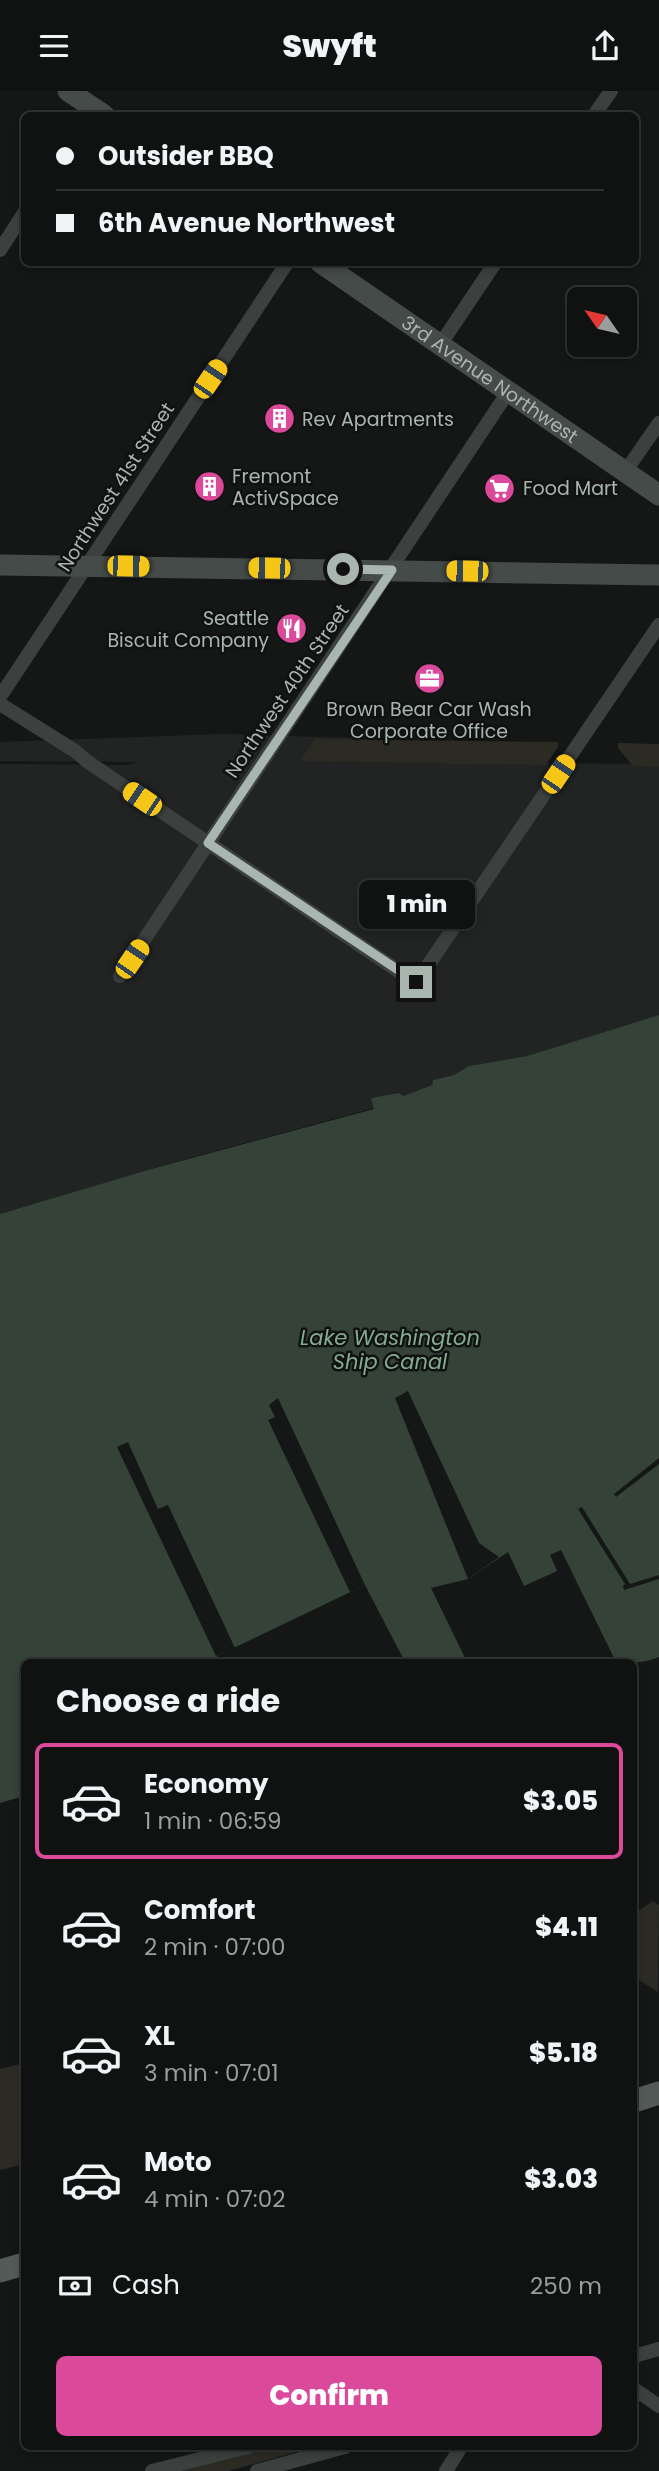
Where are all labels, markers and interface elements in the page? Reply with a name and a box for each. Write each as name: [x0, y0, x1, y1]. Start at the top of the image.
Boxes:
text: Swyft: [282, 23, 377, 68]
icon: menu: [35, 27, 73, 65]
icon: share: [586, 27, 624, 65]
text: Outsider BBQ: [98, 138, 274, 174]
text: 6th Avenue Northwest: [98, 205, 395, 241]
north arrow: [567, 287, 637, 357]
map controls: [567, 287, 637, 357]
street label: 3rd Avenue Northwest: [396, 309, 584, 449]
car: [190, 356, 231, 402]
street label: Northwest 41st Street: [51, 397, 181, 577]
building icon: Rev Apartments: [262, 402, 296, 436]
place label: Rev Apartments: [302, 406, 454, 433]
place label: Fremont ActivSpace: [232, 463, 339, 512]
building icon: Fremont ActivSpace: [192, 470, 226, 504]
supermarket icon: Food Mart: [483, 471, 517, 505]
place label: Food Mart: [523, 475, 618, 502]
route start: [327, 553, 359, 585]
car: [107, 555, 150, 577]
car: [248, 557, 291, 579]
car: [446, 560, 489, 582]
street label: Northwest 40th Street: [219, 599, 355, 783]
place label: Seattle Biscuit Company: [107, 605, 269, 654]
restaurant icon: Seattle Biscuit Company: [275, 612, 309, 646]
office icon: Brown Bear Car Wash Corporate Office: [412, 661, 446, 695]
place label: Brown Bear Car Wash Corporate Office: [326, 696, 532, 745]
car: [538, 751, 579, 797]
car: [119, 779, 166, 819]
callout: 1 min: [358, 881, 474, 929]
text: 1 min: [387, 888, 447, 920]
car: [112, 936, 153, 982]
route end: [400, 966, 432, 998]
water label: Lake Washington Ship Canal: [300, 1323, 480, 1376]
text: Choose a ride: [56, 1678, 280, 1723]
text: Economy: [144, 1766, 268, 1802]
icon: car: [60, 1770, 123, 1833]
text: $3.05: [523, 1783, 598, 1819]
text: 1 min · 06:59: [144, 1805, 282, 1837]
text: Comfort: [144, 1892, 256, 1928]
icon: car: [60, 1896, 123, 1959]
text: $4.11: [535, 1909, 598, 1945]
text: 2 min · 07:00: [144, 1931, 285, 1963]
text: XL: [144, 2018, 175, 2054]
icon: car: [60, 2022, 123, 2085]
text: $5.18: [529, 2035, 598, 2071]
text: 3 min · 07:01: [144, 2057, 279, 2089]
text: Moto: [144, 2144, 212, 2180]
icon: car: [60, 2148, 123, 2211]
text: $3.03: [524, 2161, 598, 2197]
text: 4 min · 07:02: [144, 2183, 285, 2215]
icon: cash: [56, 2267, 94, 2305]
text: Cash: [112, 2267, 180, 2303]
text: 250 m: [530, 2270, 602, 2302]
button: Confirm: [56, 2356, 602, 2436]

